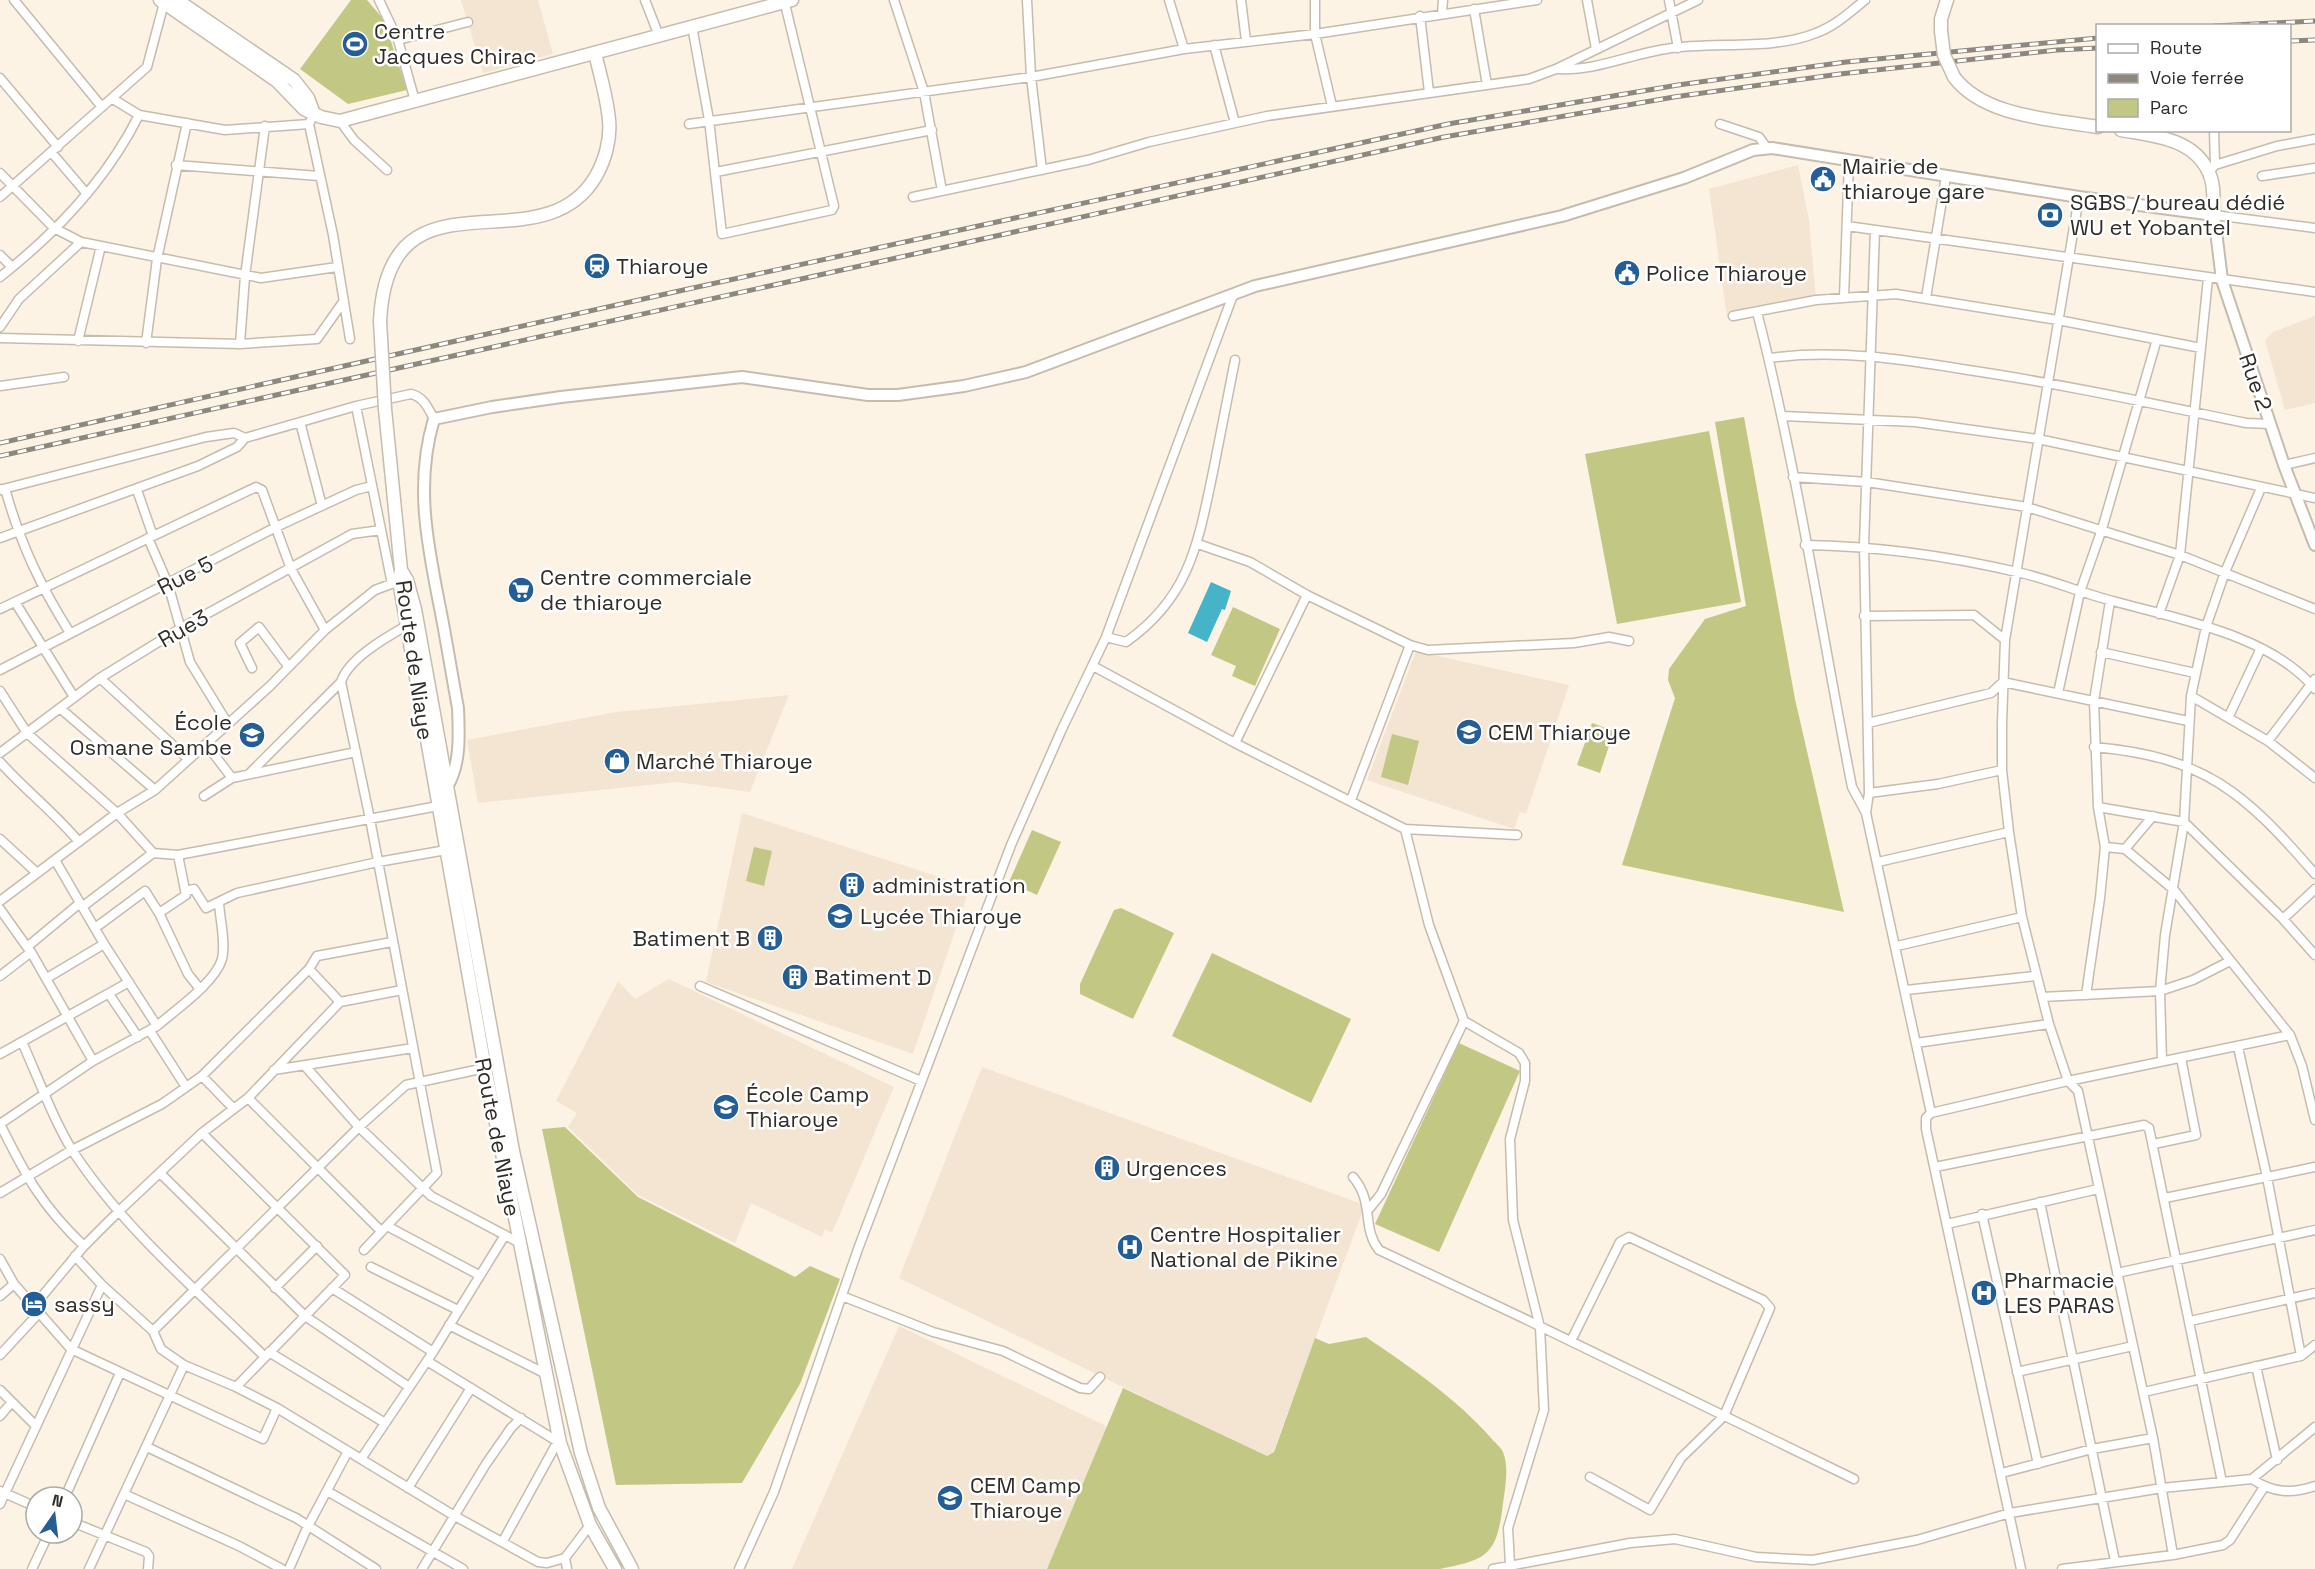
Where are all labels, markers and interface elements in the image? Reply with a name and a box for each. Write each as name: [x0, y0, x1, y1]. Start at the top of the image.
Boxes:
place label: Centre Jacques Chirac: [374, 17, 536, 70]
legend: [2096, 24, 2291, 132]
sports icon: Centre Jacques Chirac: [340, 29, 370, 59]
text: Route: [2150, 36, 2202, 59]
text: Voie ferrée: [2150, 66, 2244, 89]
text: Parc: [2150, 96, 2188, 119]
place label: Mairie de thiaroye gare: [1842, 152, 1985, 205]
public building icon: Mairie de thiaroye gare: [1808, 164, 1838, 194]
place label: SGBS / bureau dédié WU et Yobantel: [2070, 188, 2285, 241]
bank icon: SGBS / bureau dédié WU et Yobantel: [2035, 200, 2065, 230]
station icon: Thiaroye: [582, 251, 612, 281]
place label: Thiaroye: [616, 252, 708, 280]
public building icon: Police Thiaroye: [1612, 258, 1642, 288]
place label: Police Thiaroye: [1646, 259, 1807, 287]
street label: Rue 2: [2233, 349, 2279, 415]
street label: Rue 5: [152, 549, 218, 601]
place label: Centre commerciale de thiaroye: [540, 563, 752, 616]
supermarket icon: Centre commerciale de thiaroye: [506, 575, 536, 605]
street label: Route de Niaye: [390, 578, 440, 742]
street label: Rue3: [153, 602, 213, 654]
place label: École Osmane Sambe: [70, 708, 232, 761]
school or university icon: CEM Thiaroye: [1454, 717, 1484, 747]
place label: CEM Thiaroye: [1488, 718, 1631, 746]
school or university icon: École Osmane Sambe: [237, 720, 267, 750]
shop icon: Marché Thiaroye: [602, 746, 632, 776]
place label: Marché Thiaroye: [636, 747, 813, 775]
building icon: administration: [837, 870, 867, 900]
place label: administration: [872, 871, 1026, 899]
school or university icon: Lycée Thiaroye: [825, 901, 855, 931]
place label: Lycée Thiaroye: [860, 902, 1022, 930]
building icon: Batiment B: [755, 923, 785, 953]
place label: Batiment B: [633, 924, 750, 952]
building icon: Batiment D: [780, 962, 810, 992]
place label: Batiment D: [814, 963, 932, 991]
street label: Route de Niaye: [469, 1055, 527, 1219]
place label: École Camp Thiaroye: [746, 1080, 869, 1133]
school or university icon: École Camp Thiaroye: [711, 1092, 741, 1122]
building icon: Urgences: [1092, 1153, 1122, 1183]
place label: Urgences: [1126, 1154, 1227, 1182]
place label: Centre Hospitalier National de Pikine: [1150, 1220, 1341, 1273]
hospital icon: Centre Hospitalier National de Pikine: [1115, 1232, 1145, 1262]
place label: Pharmacie LES PARAS: [2004, 1266, 2115, 1319]
hospital icon: Pharmacie LES PARAS: [1969, 1278, 1999, 1308]
hotel icon: sassy: [19, 1289, 49, 1319]
place label: sassy: [54, 1290, 115, 1318]
place label: CEM Camp Thiaroye: [970, 1471, 1081, 1524]
school or university icon: CEM Camp Thiaroye: [935, 1483, 965, 1513]
north arrow: [24, 1485, 84, 1545]
text: N: [50, 1489, 65, 1512]

